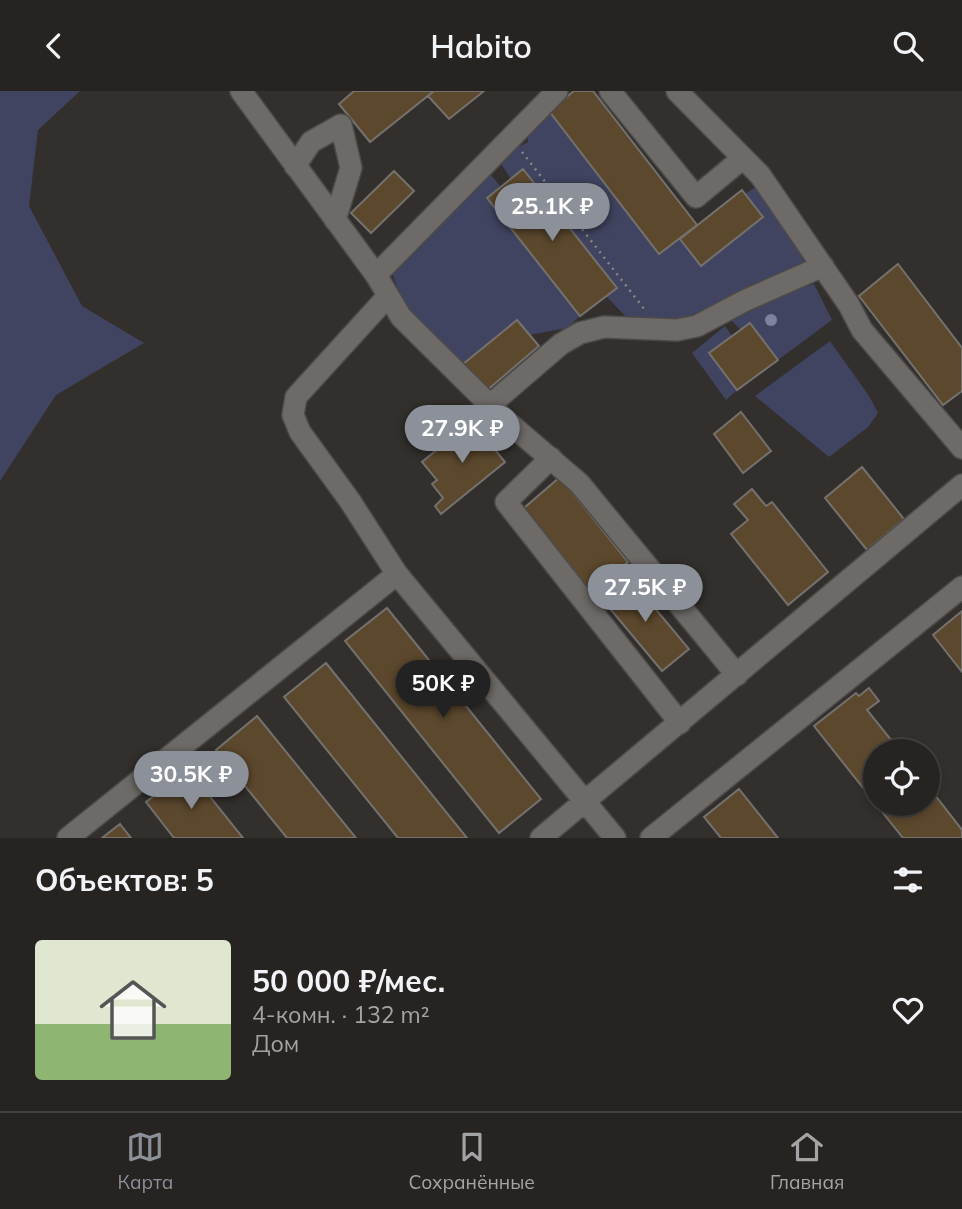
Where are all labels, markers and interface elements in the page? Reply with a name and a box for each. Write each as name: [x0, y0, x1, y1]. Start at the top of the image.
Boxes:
text: Habito: [430, 26, 532, 66]
icon: back: [35, 27, 73, 65]
icon: search: [889, 27, 927, 65]
pin: 25.1K ₽: [487, 183, 617, 243]
text: 25.1K ₽: [511, 191, 593, 220]
pin: 27.9K ₽: [397, 405, 527, 465]
text: 27.9K ₽: [421, 413, 503, 442]
pin: 27.5K ₽: [580, 565, 710, 624]
text: 27.5K ₽: [604, 572, 686, 601]
pin: 50K ₽: [394, 661, 492, 720]
text: 50K ₽: [411, 668, 475, 697]
map controls: [863, 739, 940, 816]
button: locate: [863, 739, 940, 816]
pin: 30.5K ₽: [126, 751, 256, 811]
text: 30.5K ₽: [150, 759, 232, 788]
text: Объектов: 5: [35, 861, 214, 899]
icon: filters: [889, 861, 927, 899]
text: 50 000 ₽/мес.: [252, 962, 445, 1000]
icon: home: [91, 968, 175, 1052]
icon: heart: [889, 991, 927, 1029]
text: 4-комн. · 132 m²: [252, 1000, 430, 1029]
text: Дом: [252, 1029, 299, 1058]
tab: Карта: [118, 1128, 173, 1194]
tab: Сохранённые: [408, 1128, 535, 1194]
tab: Главная: [770, 1128, 844, 1194]

